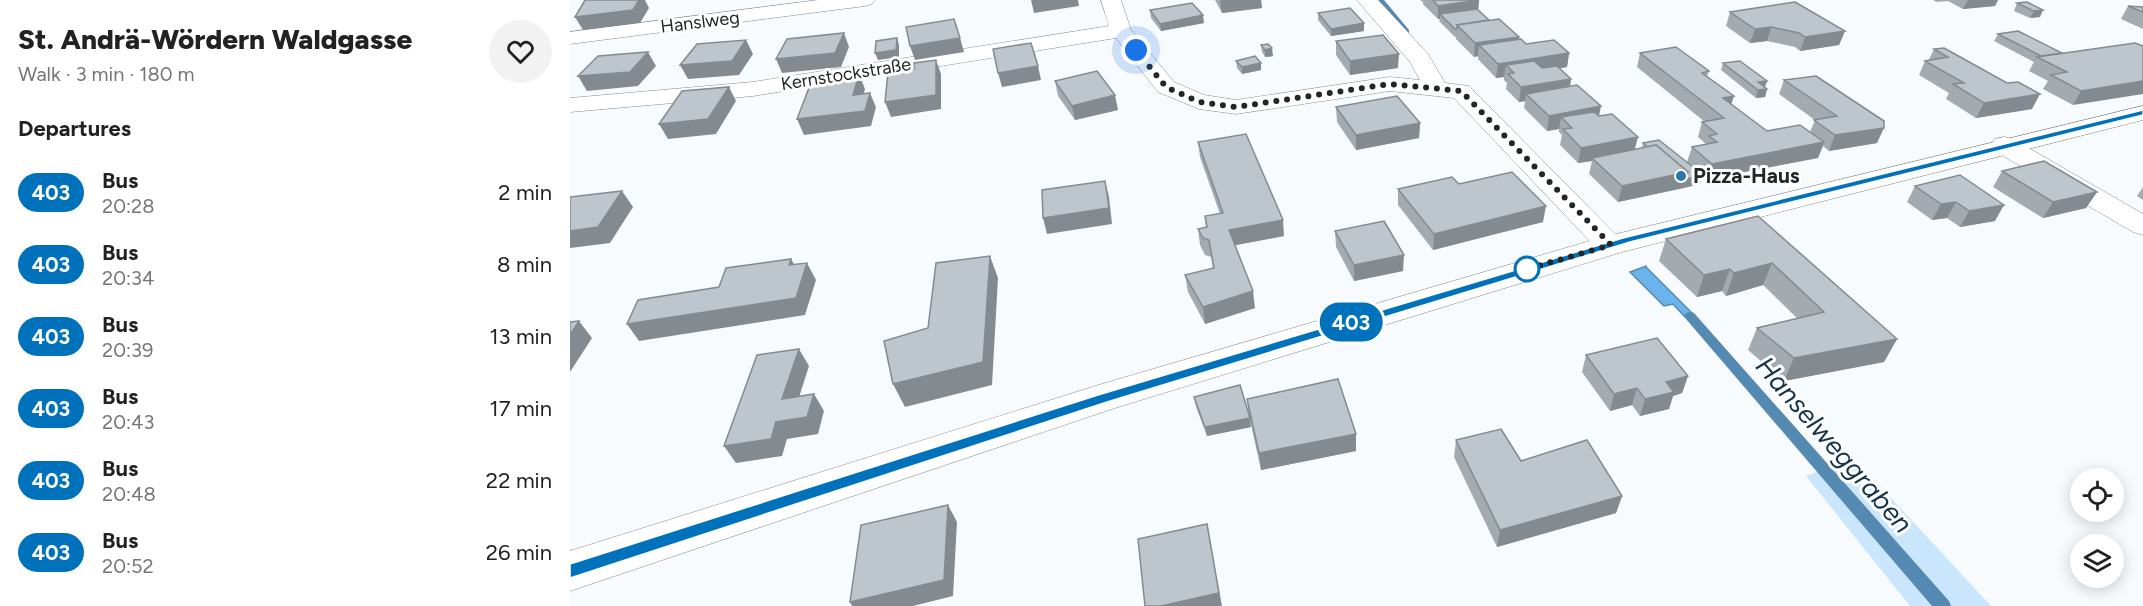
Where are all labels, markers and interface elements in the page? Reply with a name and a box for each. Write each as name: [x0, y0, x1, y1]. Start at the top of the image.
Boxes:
street label: Hanslweg: [659, 6, 741, 38]
button: heart: [489, 20, 552, 83]
text: St. Andrä-Wördern Waldgasse: [18, 22, 412, 56]
your location: [1121, 35, 1151, 65]
street label: Kernstockstraße: [779, 53, 913, 95]
text: Walk · 3 min · 180 m: [18, 62, 195, 86]
text: Departures: [18, 115, 131, 142]
place label: Pizza-Haus: [1693, 163, 1800, 188]
text: Bus: [102, 167, 138, 194]
marker: Pizza-Haus: [1674, 169, 1688, 183]
text: 2 min: [498, 179, 552, 206]
text: 403: [32, 180, 70, 205]
text: 20:28: [102, 194, 155, 218]
text: Bus: [102, 239, 138, 266]
text: 8 min: [497, 251, 552, 278]
text: 403: [32, 252, 70, 277]
unlabelled marker: [1514, 256, 1540, 282]
text: 20:34: [102, 266, 154, 290]
line badge: 403: [1316, 302, 1386, 342]
text: 403: [1332, 310, 1370, 335]
text: Bus: [102, 311, 138, 338]
text: 13 min: [489, 323, 552, 350]
text: 403: [32, 324, 70, 349]
text: 20:39: [102, 338, 153, 362]
water label: Hanselweggraben: [1749, 350, 1920, 540]
text: Bus: [102, 383, 138, 410]
text: 17 min: [490, 395, 552, 422]
text: 403: [32, 396, 70, 421]
text: 20:43: [102, 410, 154, 434]
text: Bus: [102, 455, 138, 482]
text: 22 min: [486, 467, 552, 494]
text: 403: [32, 468, 70, 493]
map controls: [2070, 468, 2124, 588]
button: locate: [2070, 468, 2124, 522]
text: 20:48: [102, 482, 156, 506]
text: Bus: [102, 527, 138, 554]
button: layers: [2070, 534, 2124, 588]
text: 26 min: [486, 539, 552, 566]
text: 403: [32, 540, 70, 565]
text: 20:52: [102, 554, 154, 578]

